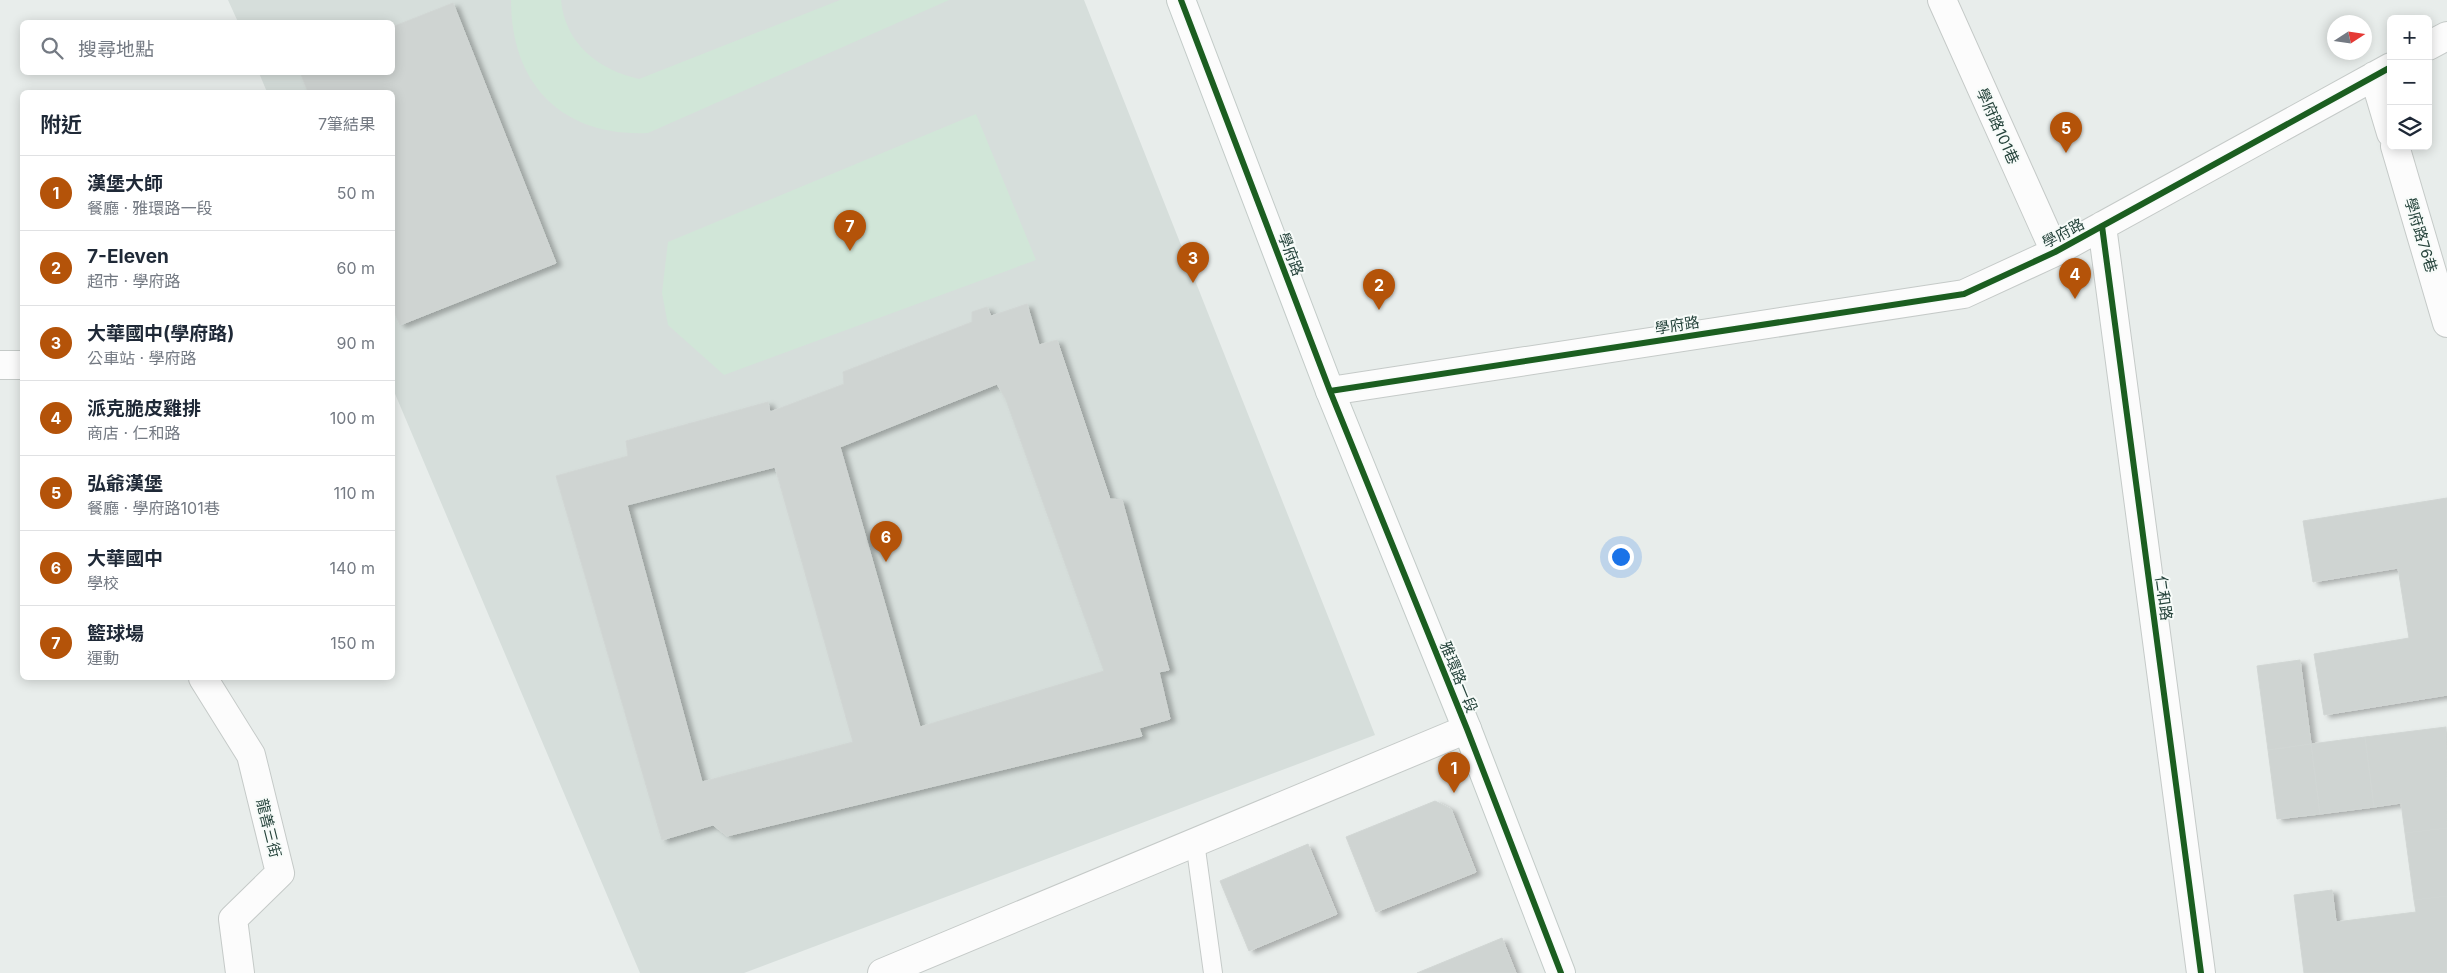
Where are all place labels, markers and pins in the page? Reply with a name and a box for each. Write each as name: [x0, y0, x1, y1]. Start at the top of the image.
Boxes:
pin: 5: [2050, 112, 2082, 153]
pin: 7: [834, 210, 866, 251]
pin: 3: [1177, 242, 1209, 283]
pin: 4: [2059, 258, 2091, 299]
pin: 2: [1363, 269, 1395, 310]
pin: 6: [870, 521, 902, 562]
pin: 1: [1438, 752, 1470, 793]

